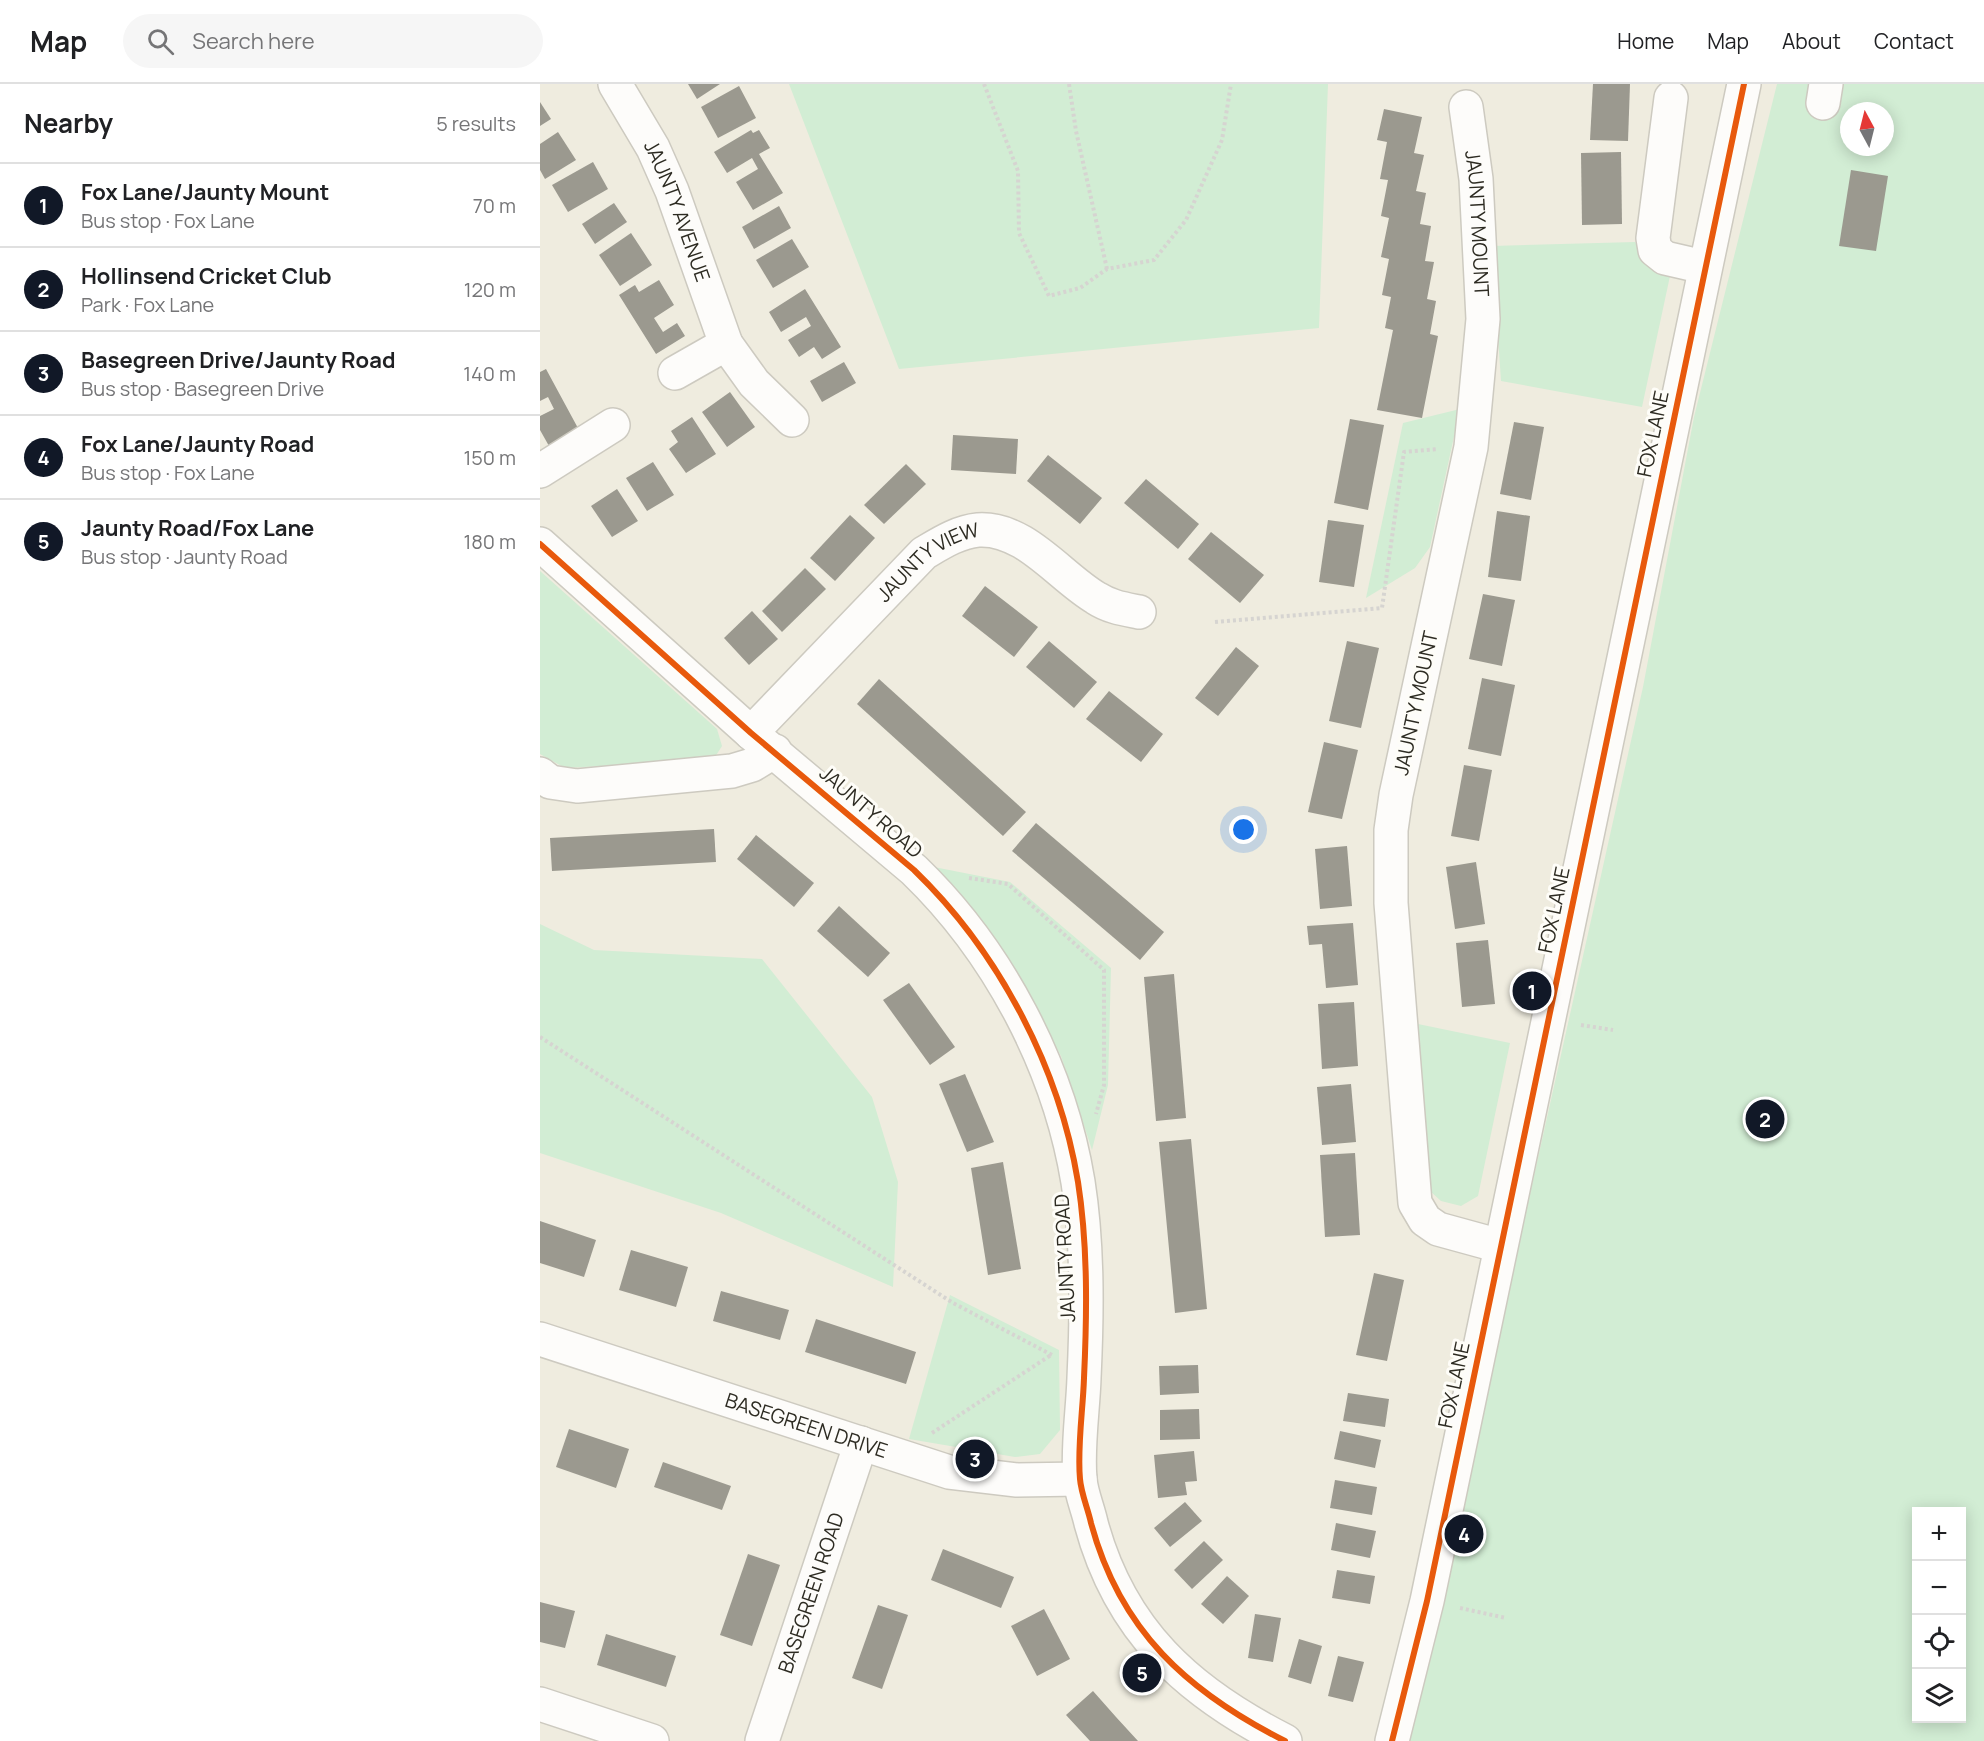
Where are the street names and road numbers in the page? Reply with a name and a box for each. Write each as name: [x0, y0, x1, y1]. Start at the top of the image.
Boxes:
street label: JAUNTY AVENUE: [638, 135, 717, 285]
street label: JAUNTY MOUNT: [1459, 148, 1496, 297]
street label: FOX LANE: [1630, 388, 1675, 480]
street label: JAUNTY VIEW: [870, 516, 982, 607]
street label: JAUNTY MOUNT: [1387, 628, 1444, 777]
street label: JAUNTY ROAD: [814, 759, 929, 864]
street label: FOX LANE: [1531, 864, 1576, 956]
street label: JAUNTY ROAD: [1048, 1193, 1081, 1323]
street label: FOX LANE: [1431, 1339, 1476, 1431]
street label: BASEGREEN DRIVE: [722, 1386, 891, 1464]
street label: BASEGREEN ROAD: [771, 1509, 850, 1677]

